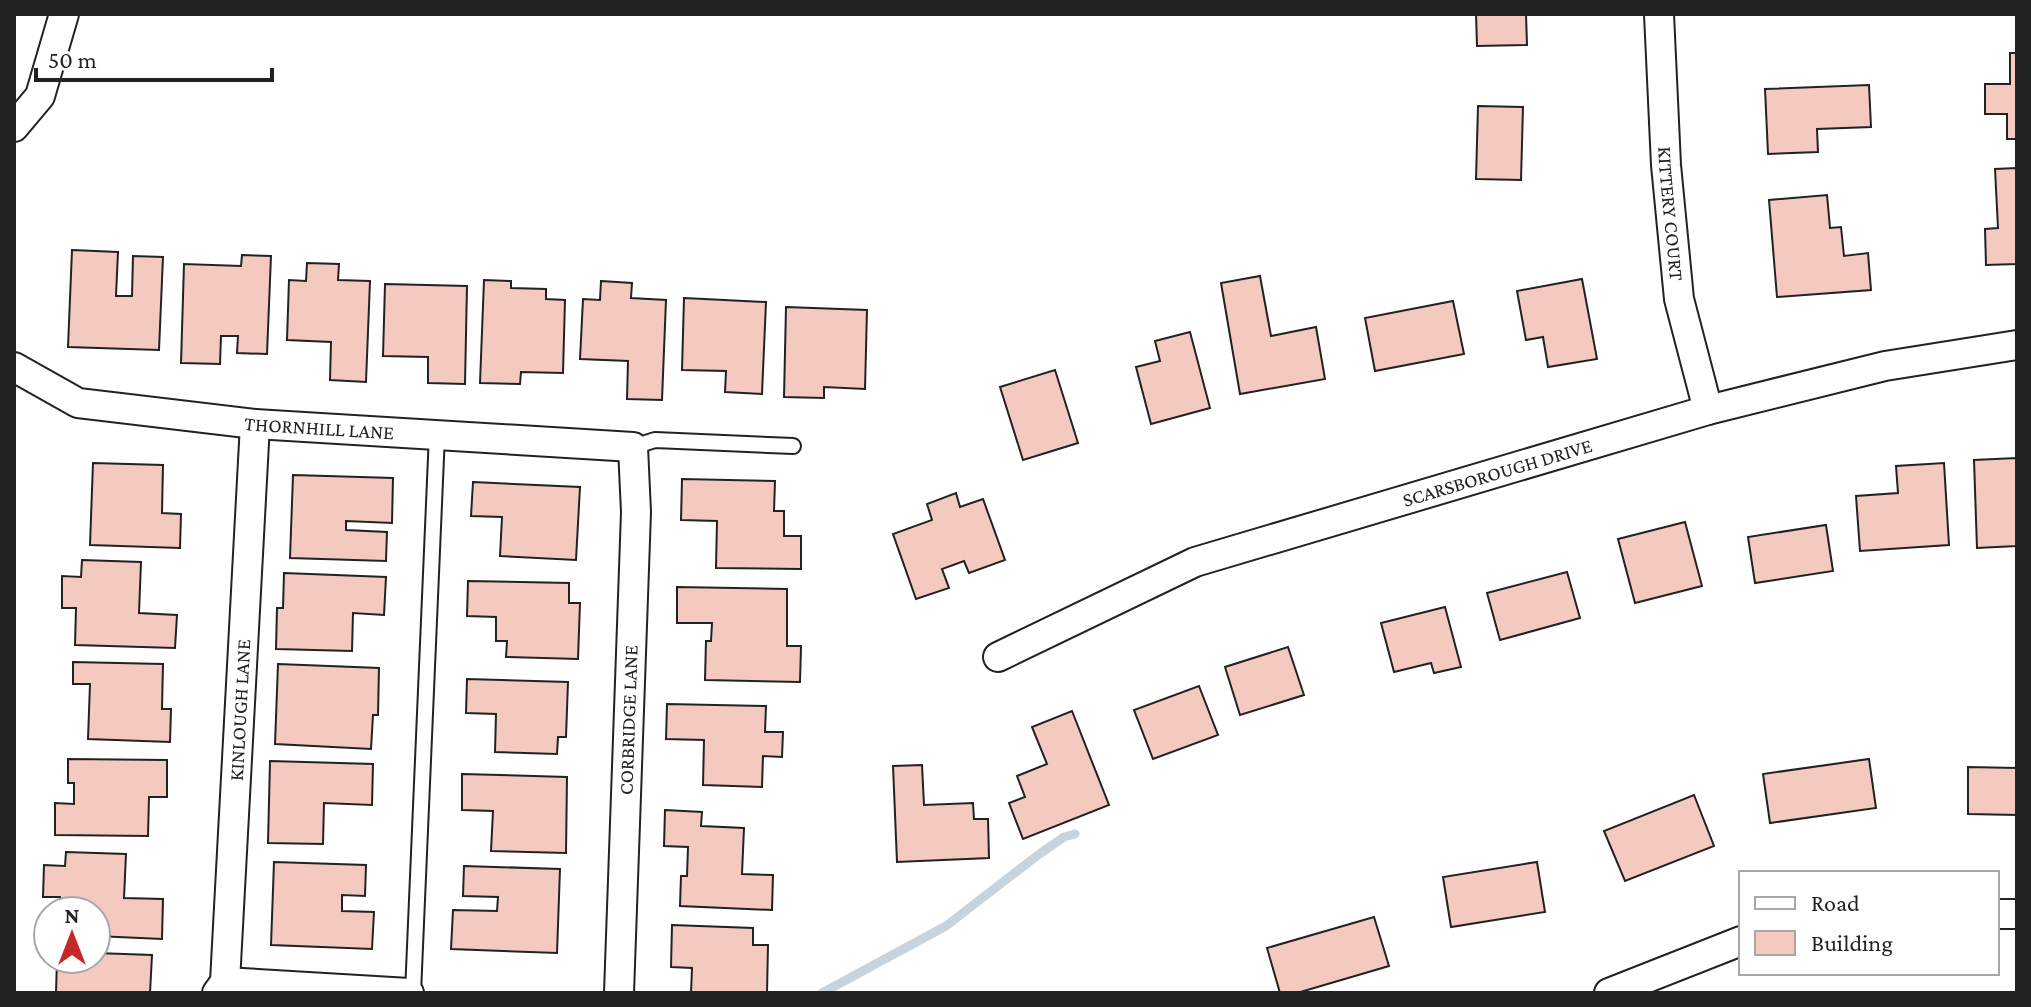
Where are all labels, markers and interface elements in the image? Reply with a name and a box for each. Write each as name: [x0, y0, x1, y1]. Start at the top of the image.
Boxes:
scale bar: [36, 32, 272, 82]
text: 50 m: [48, 46, 97, 73]
street label: KITTERY COURT: [1654, 146, 1688, 282]
street label: THORNHILL LANE: [243, 412, 395, 443]
street label: SCARSBOROUGH DRIVE: [1400, 434, 1595, 511]
street label: KINLOUGH LANE: [225, 638, 254, 781]
street label: CORBRIDGE LANE: [614, 644, 642, 795]
legend: [1739, 871, 1999, 975]
text: Road: [1811, 889, 1860, 916]
north arrow: [32, 895, 112, 975]
text: N: [65, 903, 80, 928]
text: Building: [1811, 929, 1893, 956]

